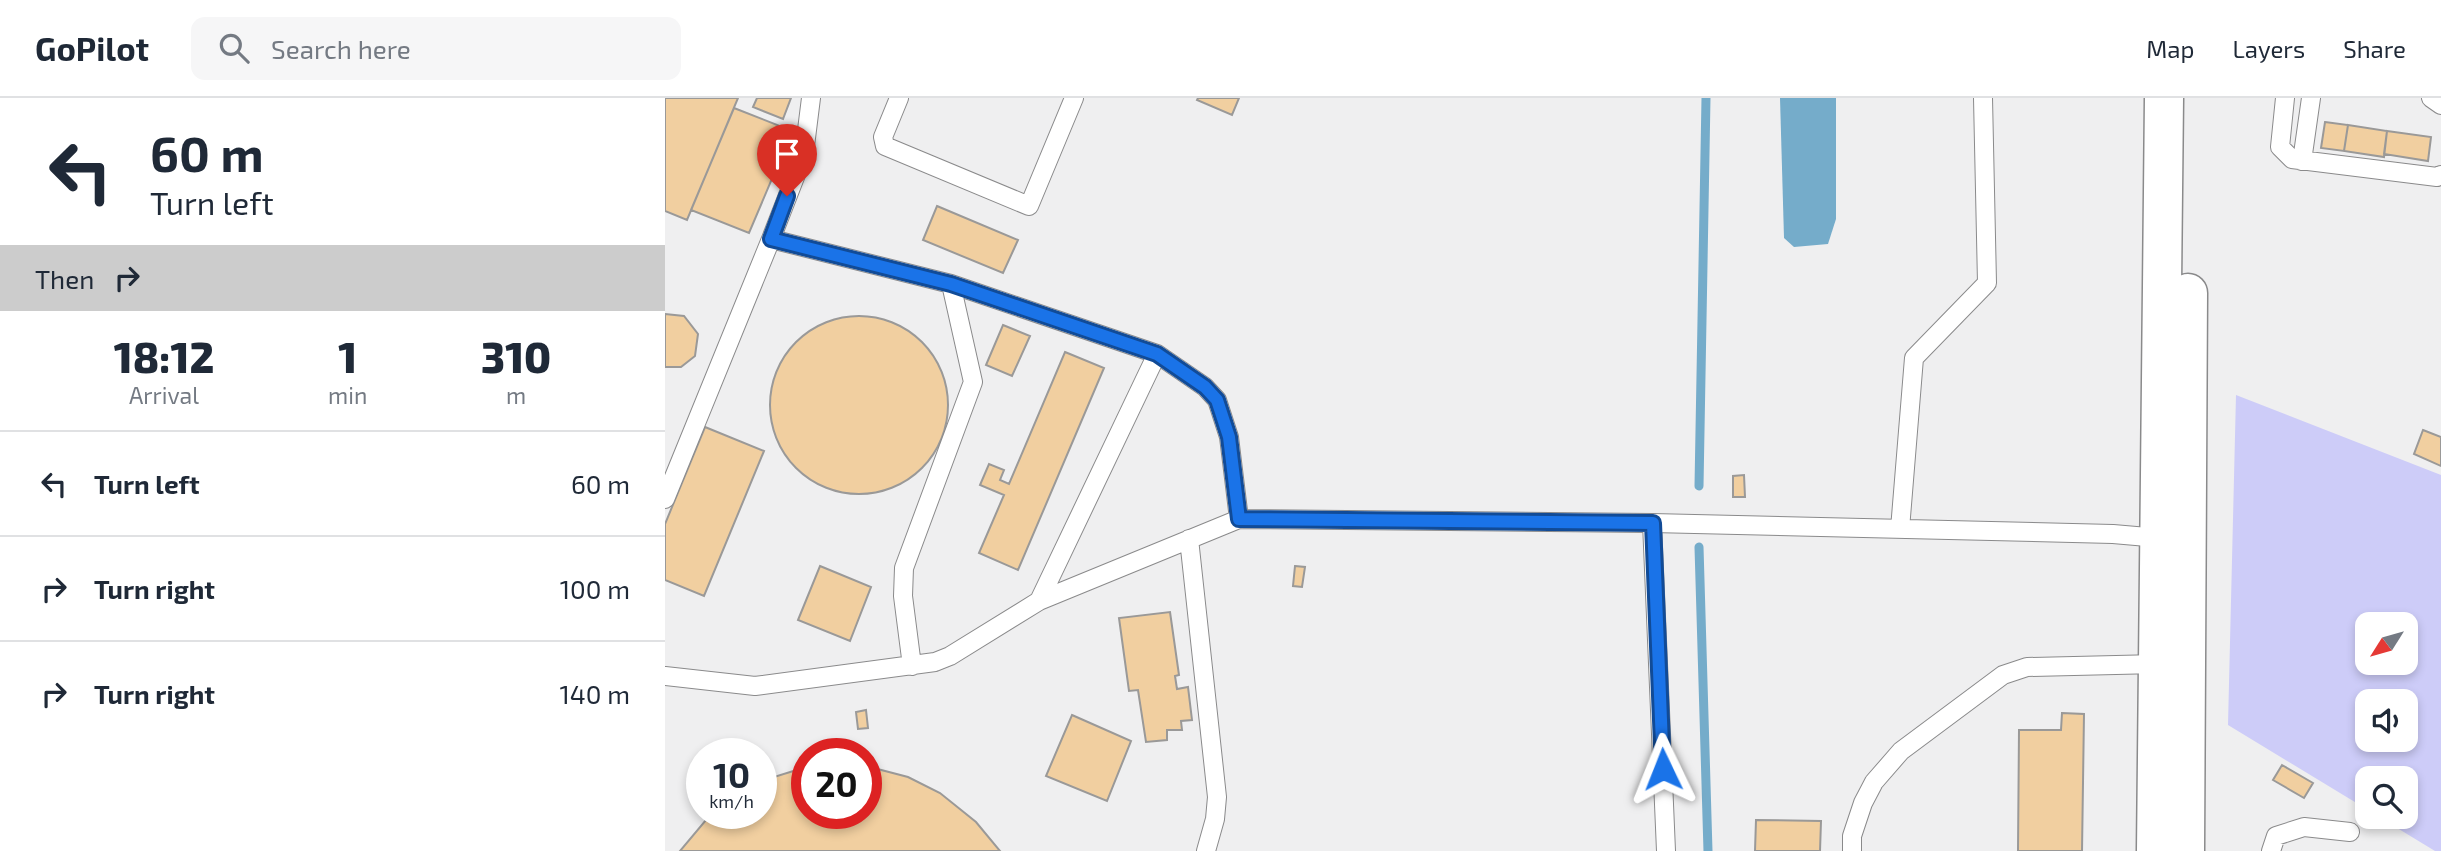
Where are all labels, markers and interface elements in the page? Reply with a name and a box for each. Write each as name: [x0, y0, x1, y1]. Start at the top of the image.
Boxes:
search box: [191, 17, 681, 80]
text: GoPilot: [35, 28, 149, 68]
icon: search: [215, 29, 253, 67]
text: Search here: [271, 33, 411, 64]
text: Map: [2146, 34, 2194, 63]
text: Layers: [2232, 34, 2305, 63]
text: Share: [2343, 34, 2406, 63]
text: 60 m: [150, 123, 264, 182]
pin: [757, 124, 817, 196]
icon: left: [35, 126, 126, 217]
icon: arrive: [768, 135, 806, 173]
text: Turn left: [150, 183, 274, 221]
icon: right: [108, 259, 146, 297]
text: Then: [35, 263, 94, 294]
text: 18:12: [114, 331, 214, 381]
text: 1: [338, 331, 357, 381]
text: 310: [481, 331, 551, 381]
text: Arrival: [129, 381, 199, 409]
text: min: [328, 381, 367, 409]
text: m: [506, 381, 526, 409]
icon: left: [35, 465, 73, 503]
text: Turn left: [94, 468, 200, 499]
text: 60 m: [571, 468, 630, 499]
icon: right: [35, 570, 73, 608]
text: Turn right: [94, 573, 215, 604]
text: 100 m: [560, 573, 630, 604]
north arrow: [2355, 612, 2419, 676]
map controls: [2355, 612, 2418, 829]
icon: right: [35, 675, 73, 713]
text: Turn right: [94, 678, 215, 709]
text: 140 m: [559, 678, 630, 709]
button: sound: [2355, 689, 2418, 752]
position arrow: [1626, 732, 1700, 806]
speed limit sign: 20: [791, 738, 882, 829]
text: 10: [713, 753, 750, 795]
button: search: [2355, 766, 2418, 829]
text: km/h: [709, 790, 754, 812]

